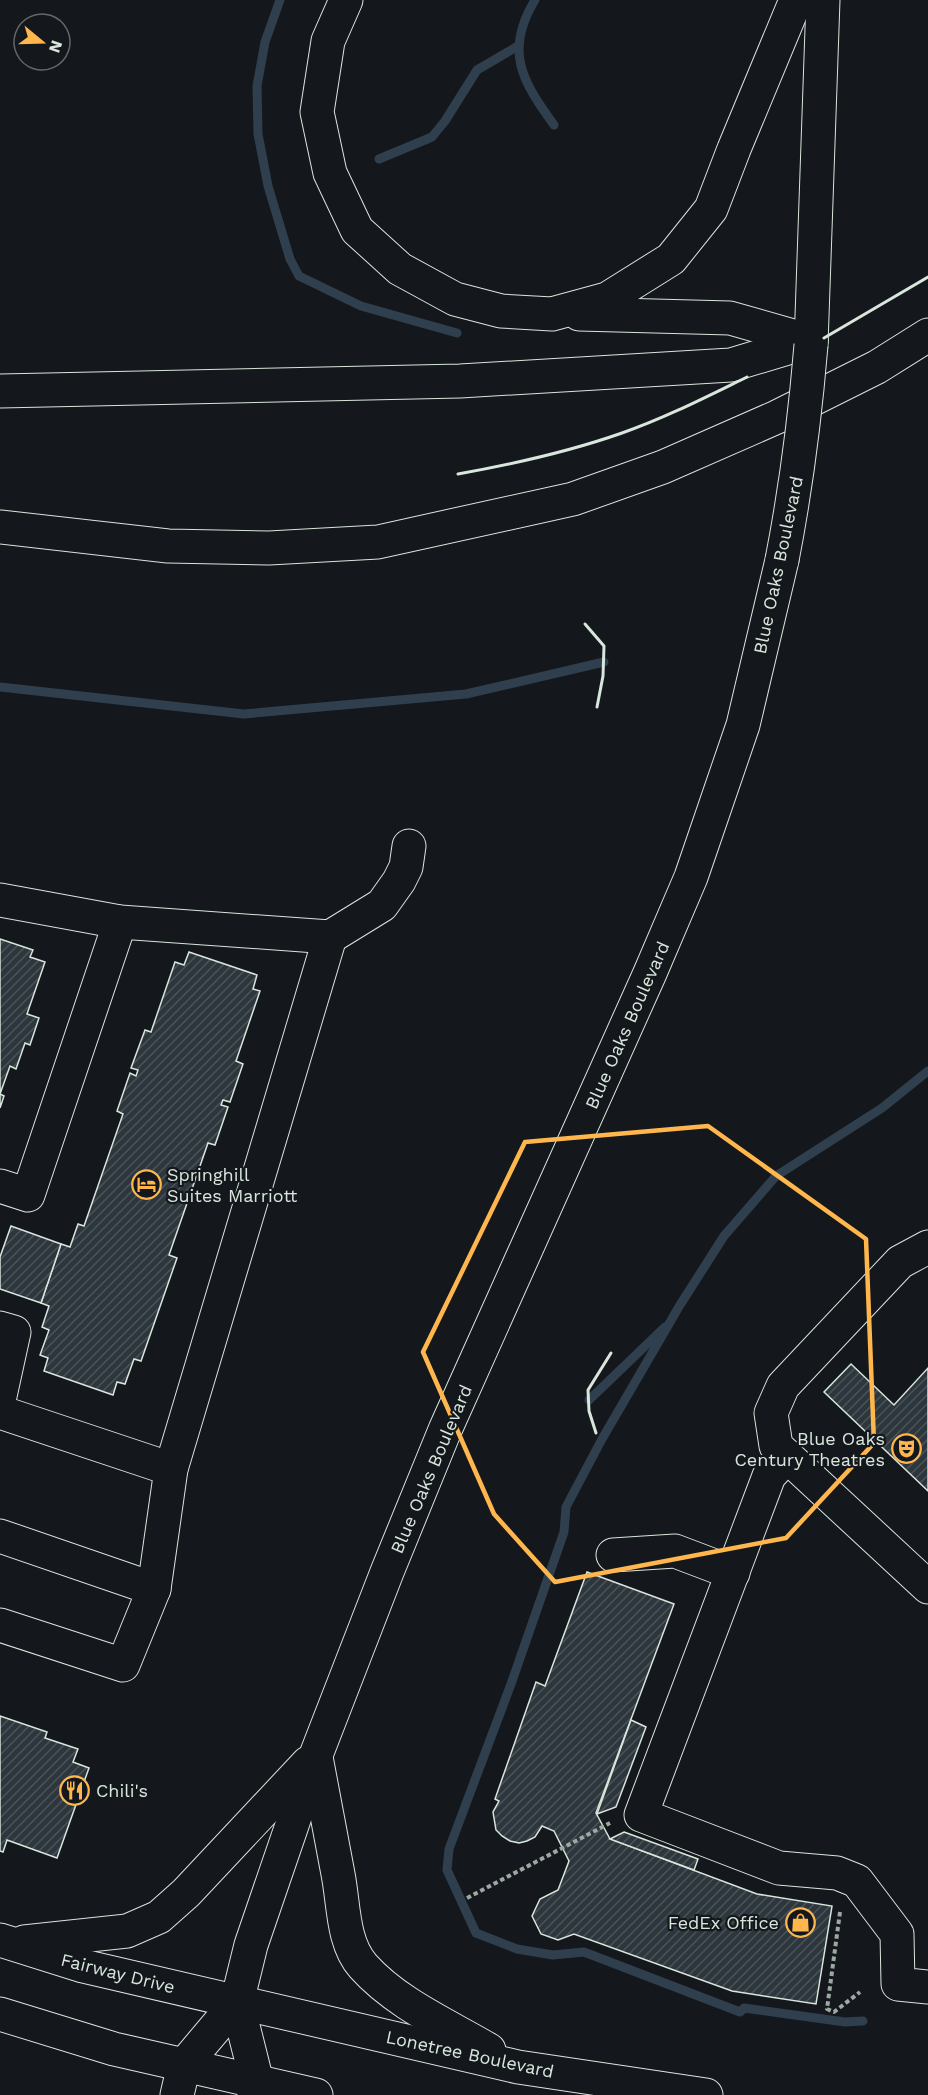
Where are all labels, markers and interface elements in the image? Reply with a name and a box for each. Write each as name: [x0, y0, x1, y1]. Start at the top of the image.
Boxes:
north arrow: [12, 12, 72, 72]
text: N: [45, 38, 67, 55]
street label: Blue Oaks Boulevard: [749, 474, 807, 656]
street label: Blue Oaks Boulevard: [581, 938, 673, 1112]
place label: Springhill Suites Marriott: [167, 1164, 298, 1206]
hotel icon: Springhill Suites Marriott: [130, 1168, 162, 1200]
street label: Blue Oaks Boulevard: [386, 1382, 476, 1556]
place label: Blue Oaks Century Theatres: [734, 1428, 885, 1470]
theatre icon: Blue Oaks Century Theatres: [890, 1432, 922, 1464]
restaurant icon: Chili's: [59, 1774, 91, 1806]
place label: Chili's: [96, 1780, 148, 1801]
shop icon: FedEx Office: [784, 1906, 816, 1938]
place label: FedEx Office: [668, 1912, 779, 1933]
street label: Fairway Drive: [59, 1949, 177, 1997]
street label: Lonetree Boulevard: [384, 2026, 556, 2082]

